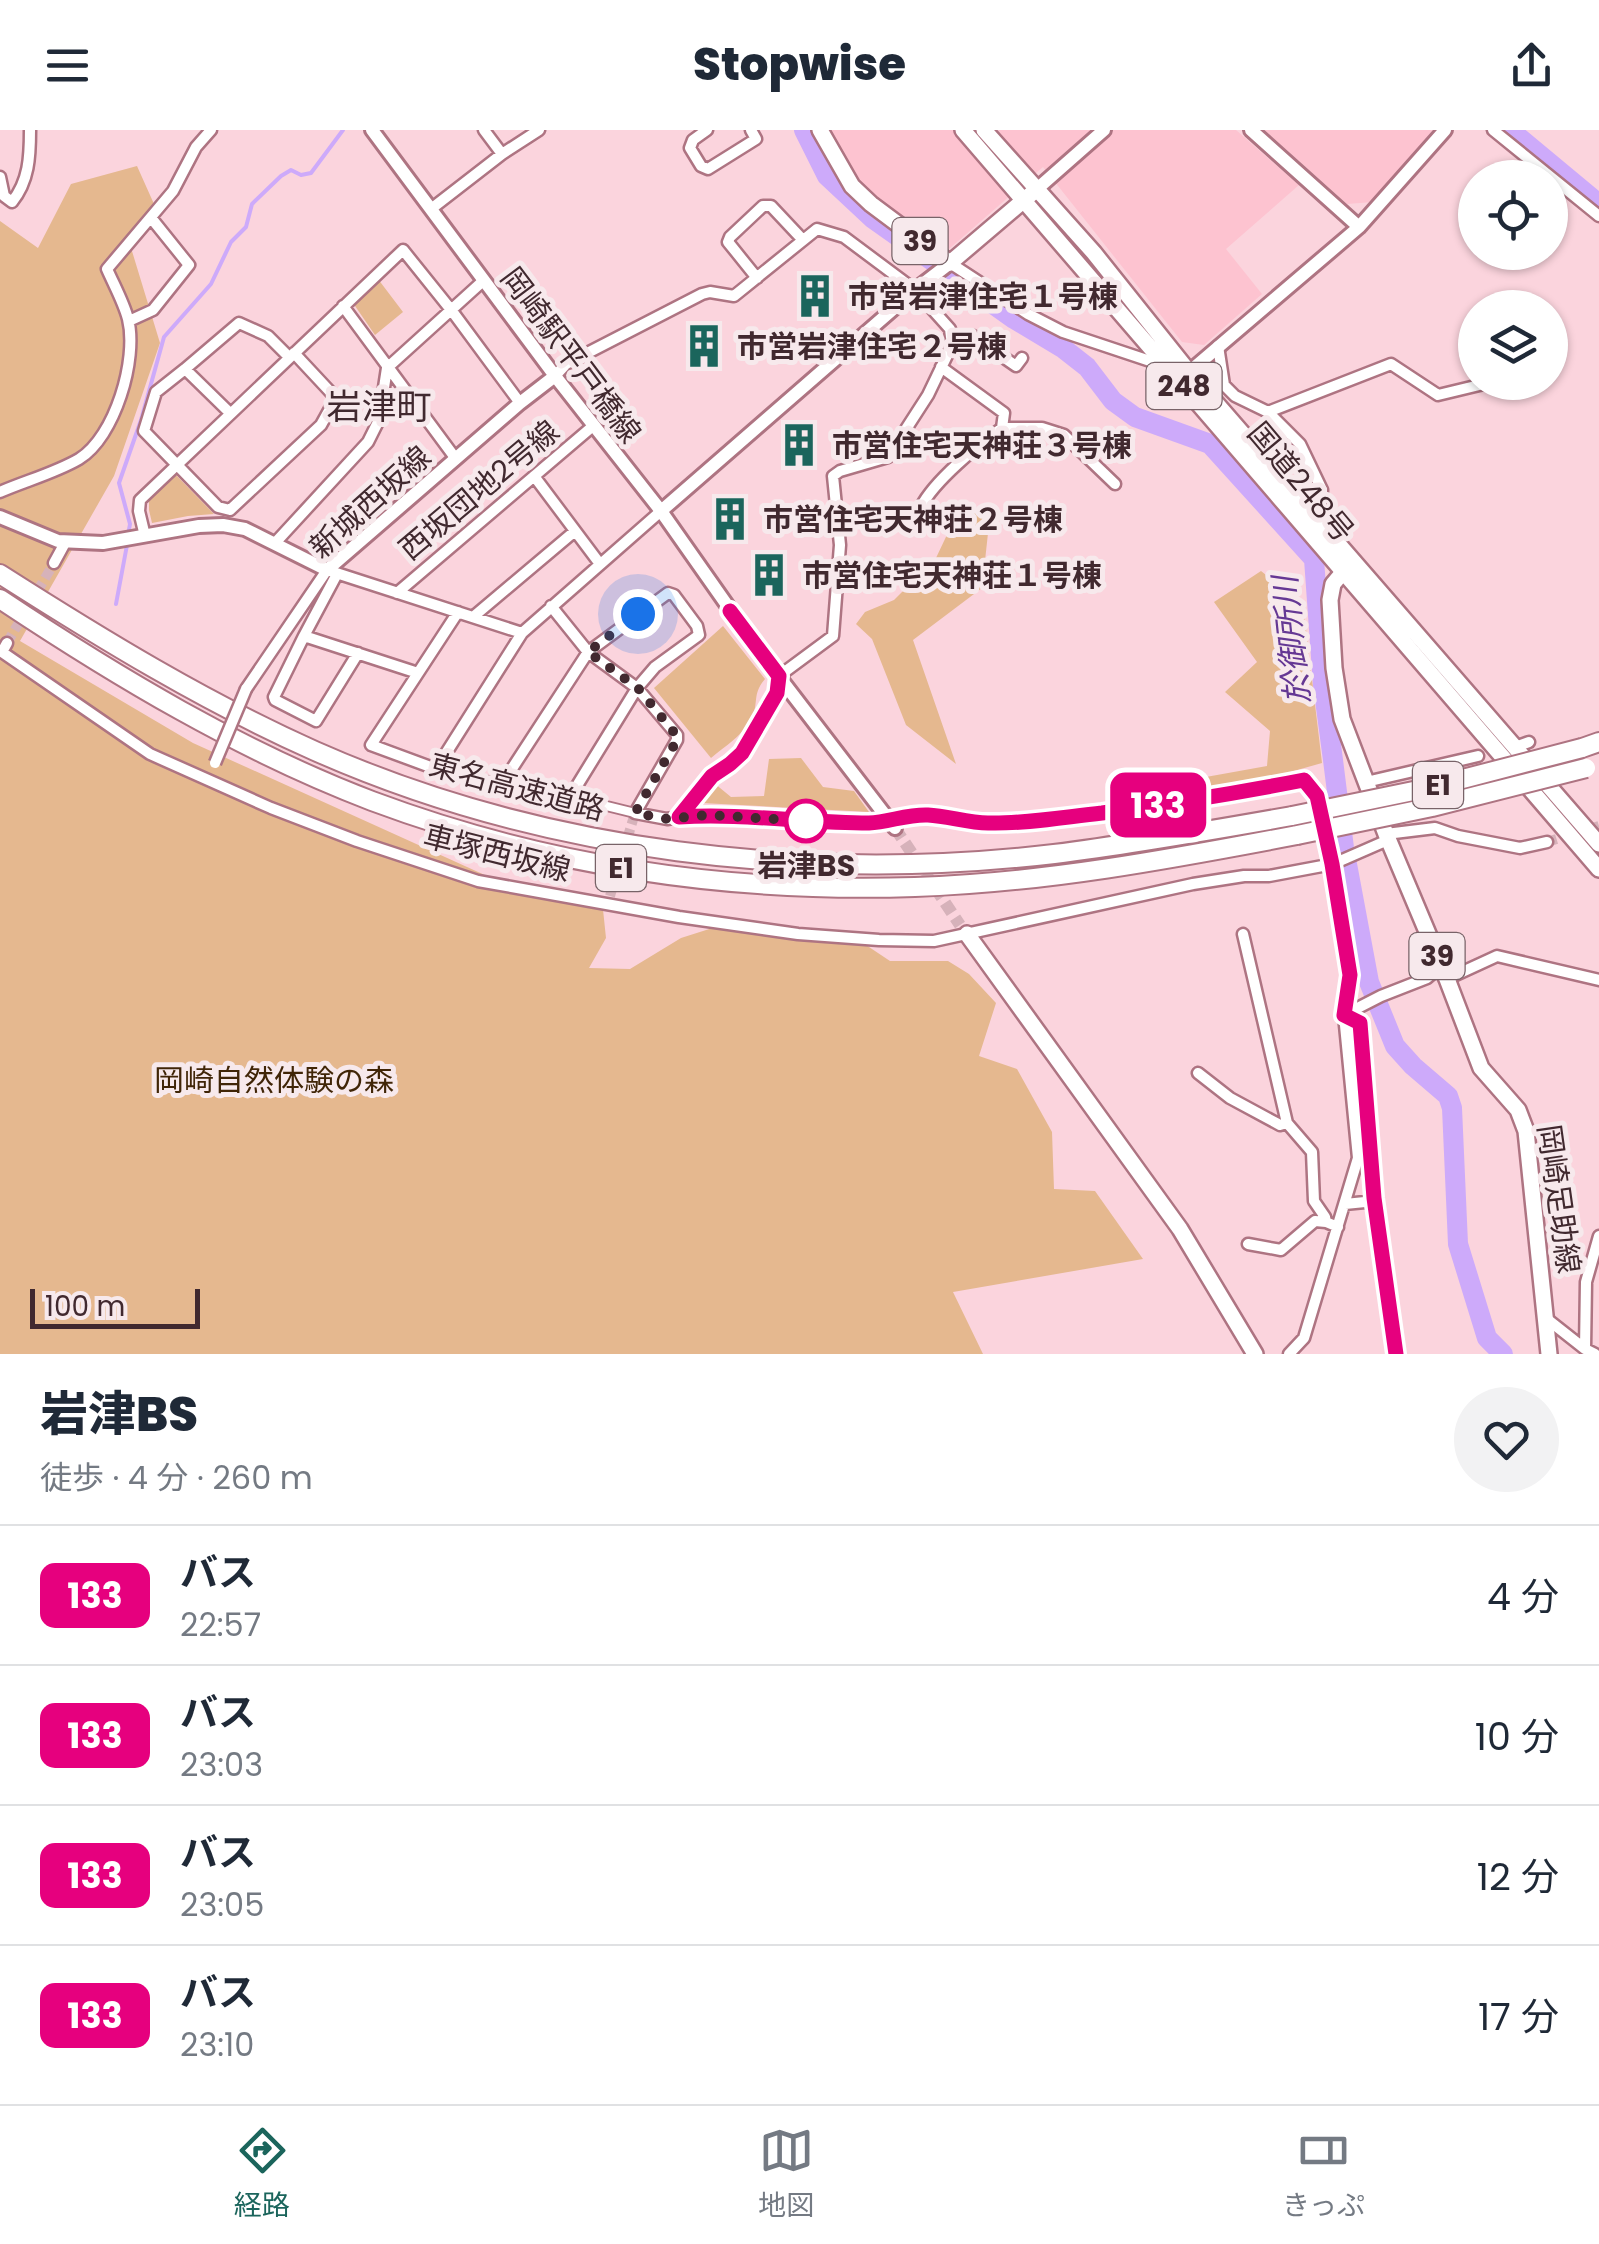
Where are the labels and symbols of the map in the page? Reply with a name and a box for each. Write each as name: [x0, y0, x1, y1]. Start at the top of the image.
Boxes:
road number: 39: [892, 218, 948, 264]
street label: 岡崎駅平戸橋線: [491, 258, 651, 452]
building icon: 市営岩津住宅１号棟: [791, 272, 839, 320]
place label: 市営岩津住宅１号棟: [848, 275, 1118, 318]
building icon: 市営岩津住宅２号棟: [680, 322, 728, 370]
place label: 市営岩津住宅２号棟: [737, 325, 1007, 368]
road number: 248: [1146, 363, 1222, 409]
district label: 岩津町: [326, 382, 432, 431]
street label: 西坂団地2号線: [390, 410, 568, 570]
street label: 国道248号: [1238, 413, 1364, 551]
building icon: 市営住宅天神荘３号棟: [775, 421, 823, 469]
place label: 市営住宅天神荘３号棟: [832, 424, 1132, 467]
street label: 新城西坂線: [300, 436, 440, 568]
building icon: 市営住宅天神荘２号棟: [706, 495, 754, 543]
place label: 市営住宅天神荘２号棟: [763, 498, 1063, 541]
building icon: 市営住宅天神荘１号棟: [745, 551, 793, 599]
place label: 市営住宅天神荘１号棟: [802, 554, 1102, 597]
water label: 於御所川: [1262, 571, 1320, 706]
your location: [613, 589, 663, 639]
street label: 東名高速道路: [425, 743, 609, 831]
road number: E1: [1413, 762, 1463, 808]
line badge: 133: [1100, 772, 1216, 838]
marker: 岩津BS: [785, 800, 827, 842]
street label: 車塚西坂線: [419, 814, 575, 892]
place label: 岩津BS: [757, 844, 855, 887]
road number: E1: [596, 845, 646, 891]
road number: 39: [1410, 933, 1464, 979]
park label: 岡崎自然体験の森: [154, 1059, 394, 1102]
street label: 岡崎足助線: [1527, 1122, 1591, 1276]
scale bar: [30, 1284, 200, 1328]

